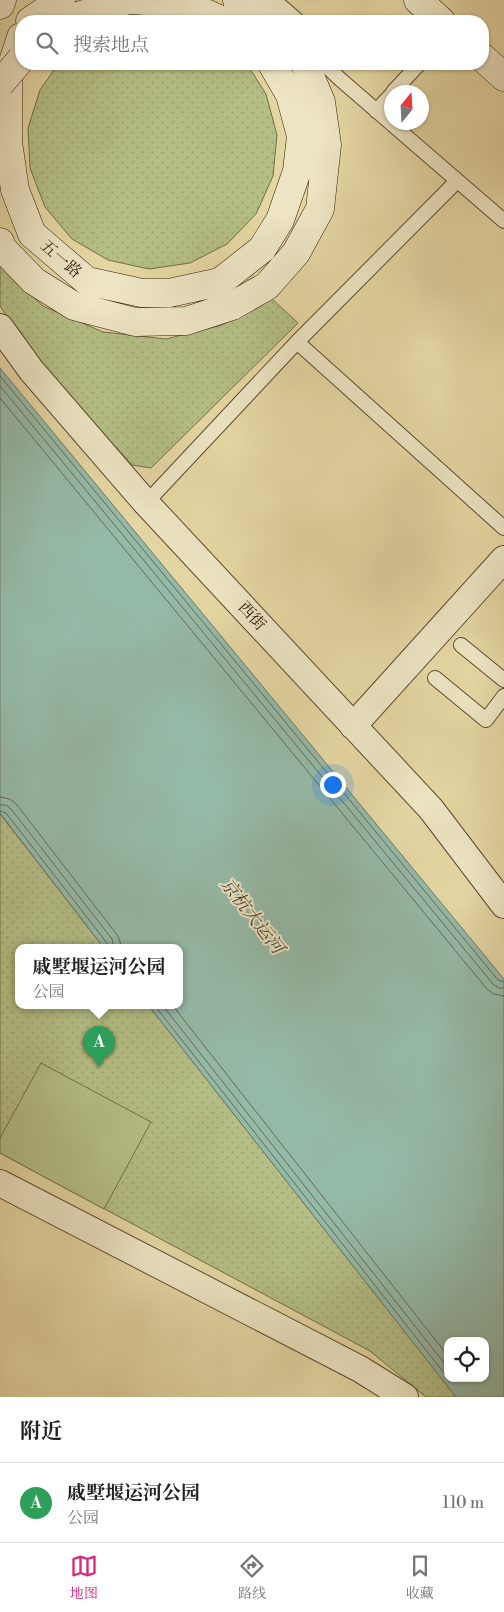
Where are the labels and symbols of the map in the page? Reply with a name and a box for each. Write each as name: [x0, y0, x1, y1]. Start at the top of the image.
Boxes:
north arrow: [384, 85, 429, 130]
street label: 五一路: [36, 236, 86, 282]
street label: 西街: [234, 597, 270, 635]
your location: [320, 772, 346, 798]
water label: 京杭大运河: [215, 873, 291, 961]
pin: A: [83, 1026, 115, 1067]

